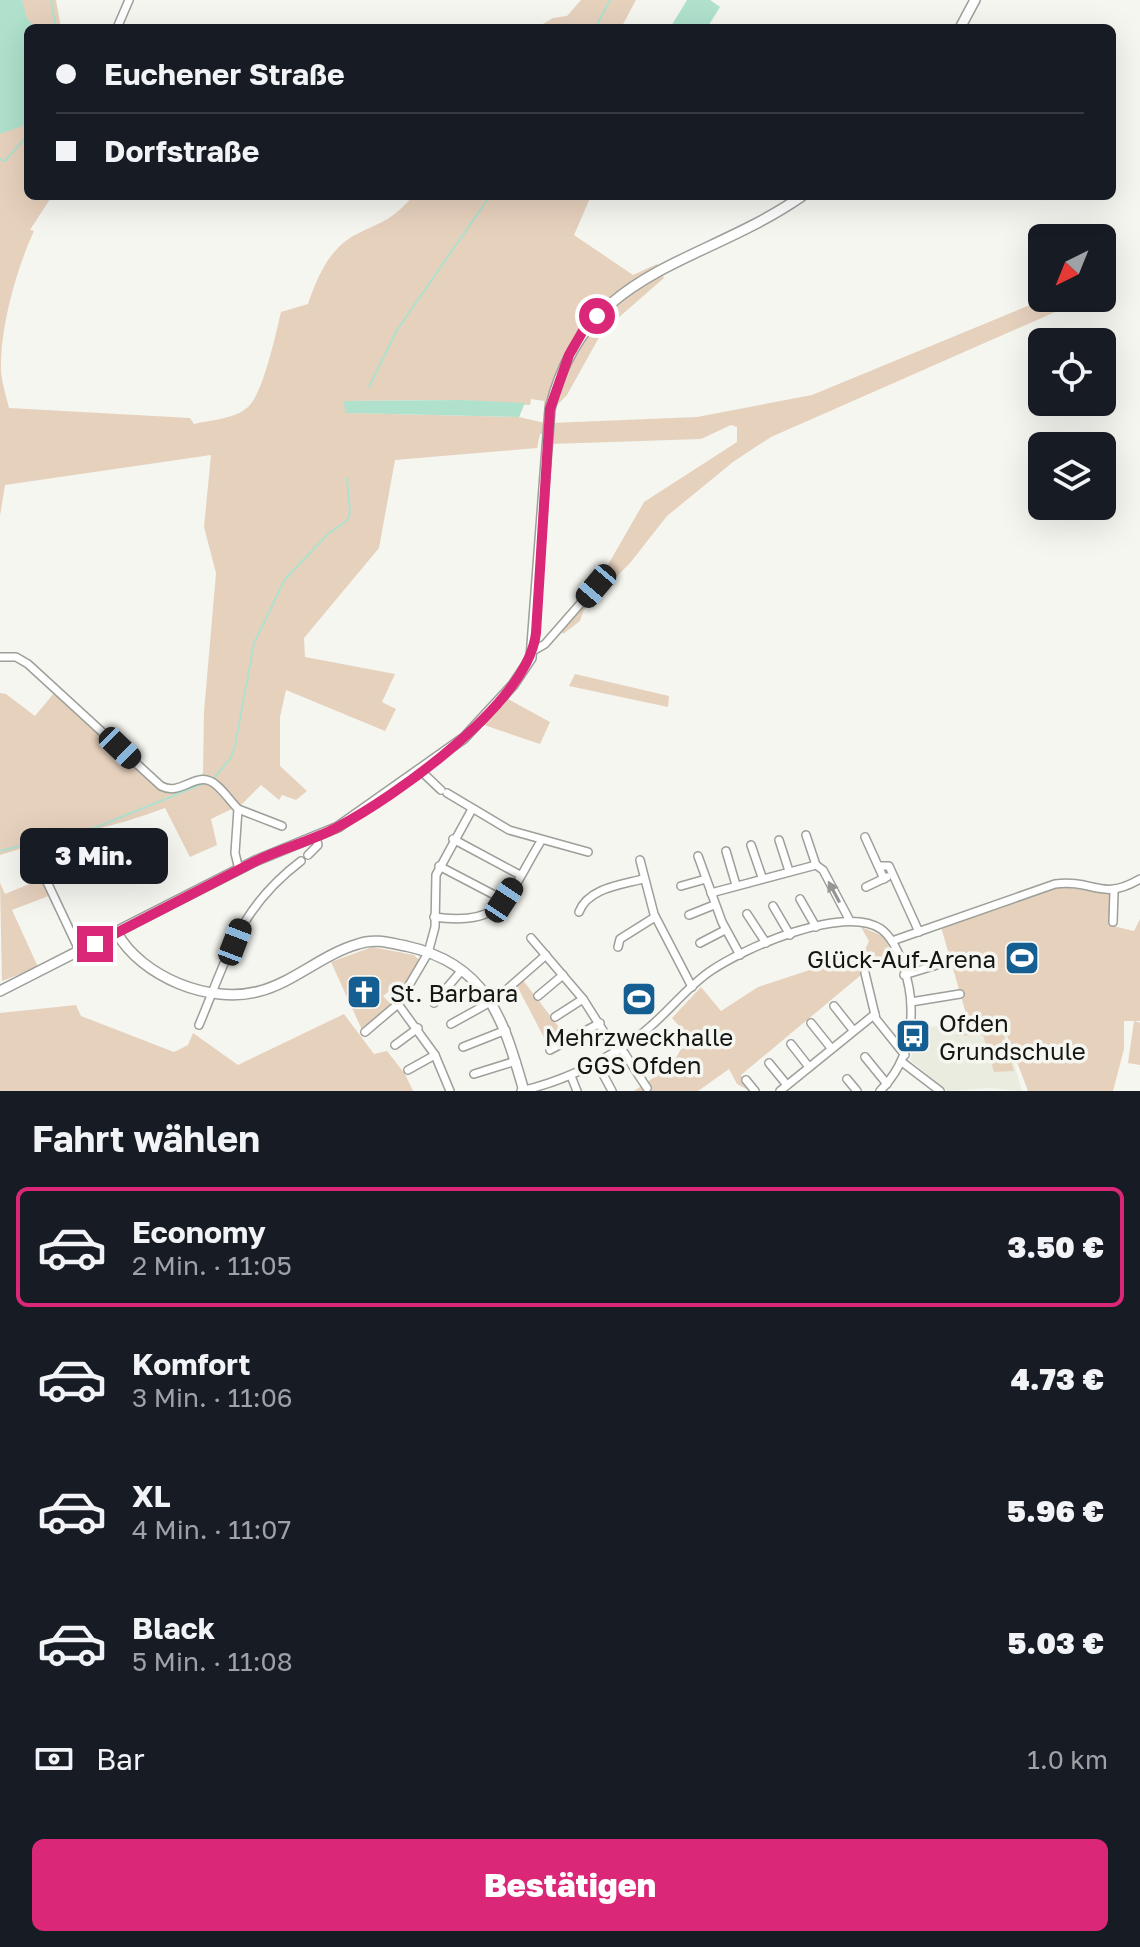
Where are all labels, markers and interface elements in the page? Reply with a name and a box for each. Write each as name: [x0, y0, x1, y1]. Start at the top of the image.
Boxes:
text: Euchener Straße: [104, 56, 345, 92]
text: Dorfstraße: [104, 133, 259, 169]
north arrow: [1028, 224, 1116, 312]
map controls: [1028, 224, 1116, 520]
route start: [579, 298, 615, 334]
button: locate: [1028, 328, 1116, 416]
button: layers: [1028, 432, 1116, 520]
car: [571, 560, 621, 612]
car: [94, 723, 146, 773]
callout: 3 Min.: [21, 828, 169, 884]
text: 3 Min.: [55, 840, 133, 871]
car: [481, 873, 527, 927]
one-way arrow: [827, 881, 841, 903]
car: [215, 915, 255, 969]
route end: [77, 926, 113, 962]
sports icon: Glück-Auf-Arena: [1003, 939, 1041, 977]
place label: Glück-Auf-Arena: [807, 944, 996, 973]
church icon: St. Barbara: [345, 973, 383, 1011]
place label: St. Barbara: [390, 978, 518, 1007]
sports icon: Mehrzweckhalle GGS Ofden: [620, 980, 658, 1018]
place label: Ofden Grundschule: [939, 1008, 1086, 1065]
bus stop icon: Ofden Grundschule: [894, 1017, 932, 1055]
place label: Mehrzweckhalle GGS Ofden: [545, 1022, 733, 1079]
text: Fahrt wählen: [32, 1117, 260, 1160]
icon: car: [36, 1211, 108, 1283]
text: Economy: [132, 1214, 266, 1250]
text: 3.50 €: [1007, 1229, 1104, 1265]
text: 2 Min. · 11:05: [132, 1250, 292, 1281]
icon: car: [36, 1343, 108, 1415]
text: Komfort: [132, 1346, 251, 1382]
text: 4.73 €: [1011, 1361, 1104, 1397]
text: 3 Min. · 11:06: [132, 1382, 293, 1413]
icon: car: [36, 1475, 108, 1547]
text: XL: [132, 1478, 171, 1514]
text: 5.96 €: [1007, 1493, 1104, 1529]
text: 4 Min. · 11:07: [132, 1514, 291, 1545]
icon: car: [36, 1607, 108, 1679]
text: Black: [132, 1610, 215, 1646]
text: 5.03 €: [1007, 1625, 1104, 1661]
text: 5 Min. · 11:08: [132, 1646, 293, 1677]
icon: cash: [32, 1737, 76, 1781]
text: Bar: [96, 1741, 145, 1777]
text: 1.0 km: [1027, 1744, 1108, 1775]
button: Bestätigen: [32, 1839, 1108, 1931]

